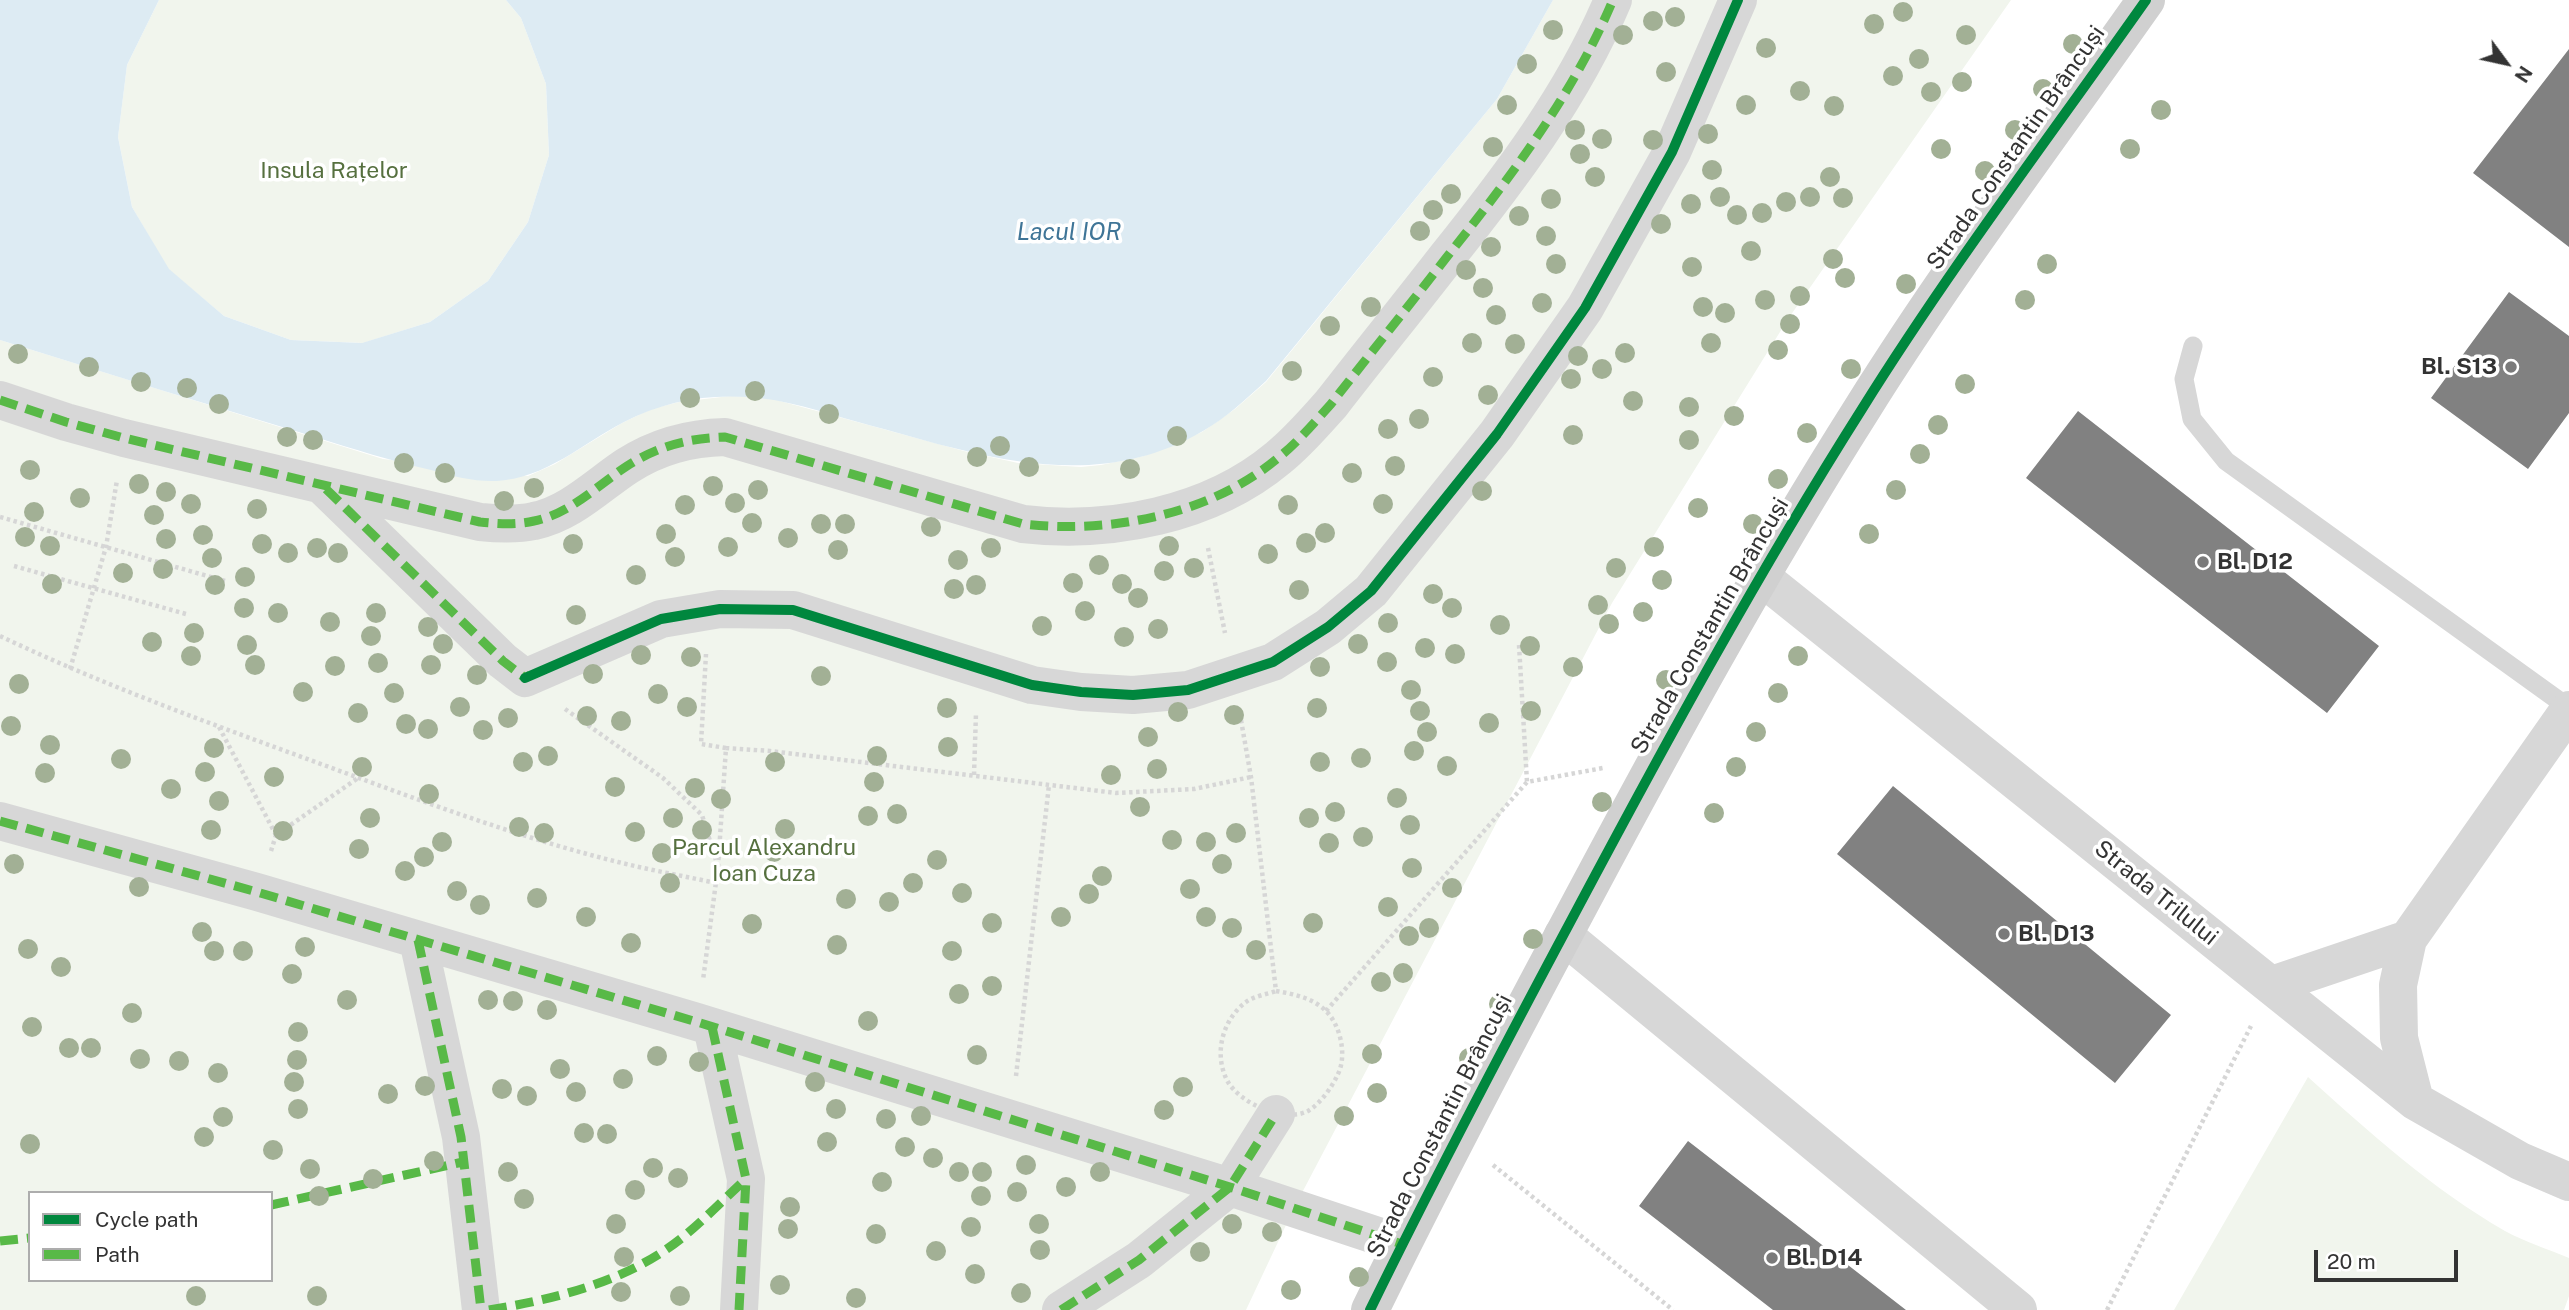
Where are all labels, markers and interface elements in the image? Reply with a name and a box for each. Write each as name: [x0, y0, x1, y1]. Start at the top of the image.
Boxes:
street label: Strada Constantin Brâncuși: [1921, 21, 2111, 275]
north arrow: [2471, 28, 2541, 98]
text: N: [2510, 62, 2537, 87]
park label: Insula Rațelor: [260, 157, 408, 185]
water label: Lacul IOR: [1017, 219, 1121, 247]
place label: Bl. S13: [2421, 353, 2497, 381]
marker: Bl. S13: [2503, 359, 2519, 375]
street label: Strada Constantin Brâncuși: [1625, 493, 1795, 759]
place label: Bl. D12: [2217, 548, 2293, 576]
marker: Bl. D12: [2195, 554, 2211, 570]
park label: Parcul Alexandru Ioan Cuza: [672, 834, 856, 888]
street label: Strada Trilului: [2089, 835, 2223, 951]
place label: Bl. D13: [2018, 920, 2095, 948]
marker: Bl. D13: [1996, 926, 2012, 942]
street label: Strada Constantin Brâncuși: [1361, 990, 1519, 1262]
legend: [28, 1191, 273, 1282]
text: Cycle path: [95, 1207, 198, 1232]
scale bar: [2317, 1236, 2460, 1280]
text: Path: [95, 1242, 140, 1267]
place label: Bl. D14: [1786, 1244, 1862, 1272]
text: 20 m: [2327, 1249, 2376, 1274]
marker: Bl. D14: [1764, 1250, 1780, 1266]

